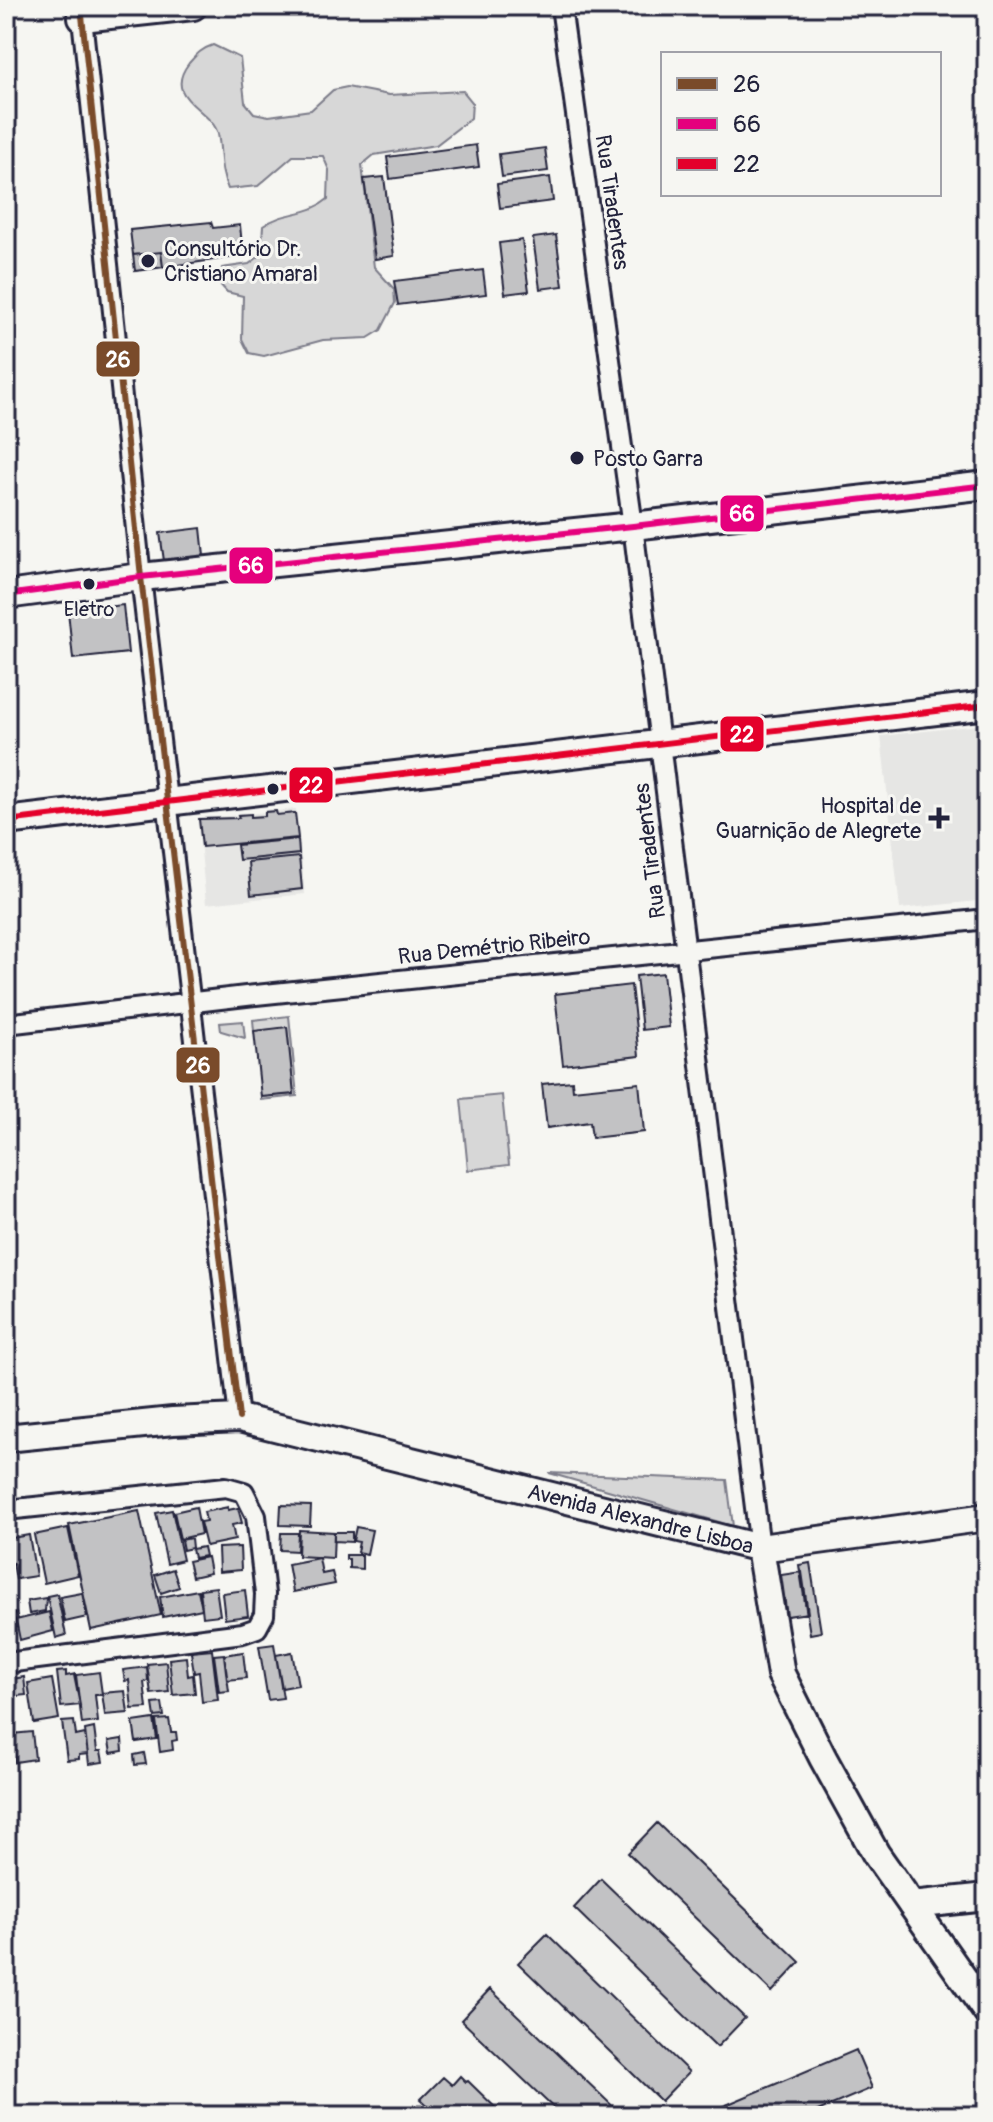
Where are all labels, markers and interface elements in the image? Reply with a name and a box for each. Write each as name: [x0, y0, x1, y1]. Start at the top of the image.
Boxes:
legend: [661, 52, 941, 196]
text: 26: [733, 70, 760, 99]
text: 66: [733, 110, 761, 139]
street label: Rua Tiradentes: [589, 133, 635, 272]
text: 22: [733, 150, 760, 179]
place label: Consultório Dr. Cristiano Amaral: [164, 235, 318, 288]
marker: Consultório Dr. Cristiano Amaral: [139, 252, 157, 270]
line badge: 26: [95, 340, 141, 378]
text: 26: [105, 346, 131, 374]
place label: Posto Garra: [593, 445, 703, 473]
marker: Posto Garra: [568, 449, 586, 467]
line badge: 66: [719, 494, 765, 533]
text: 66: [729, 500, 755, 528]
line badge: 66: [228, 546, 274, 585]
text: 66: [238, 552, 264, 580]
marker: Eletro: [81, 576, 97, 592]
place label: Eletro: [64, 597, 115, 622]
line badge: 22: [719, 715, 765, 753]
text: 22: [730, 721, 754, 749]
line badge: 22: [288, 766, 334, 804]
text: 22: [299, 772, 323, 800]
unlabelled marker: [265, 781, 281, 797]
street label: Rua Tiradentes: [628, 781, 672, 920]
place label: Hospital de Guarnição de Alegrete: [716, 792, 921, 845]
marker: Hospital de Guarnição de Alegrete: [928, 807, 950, 829]
street label: Rua Demétrio Ribeiro: [397, 923, 592, 971]
line badge: 26: [175, 1046, 221, 1084]
text: 26: [185, 1052, 211, 1080]
street label: Avenida Alexandre Lisboa: [525, 1478, 756, 1561]

